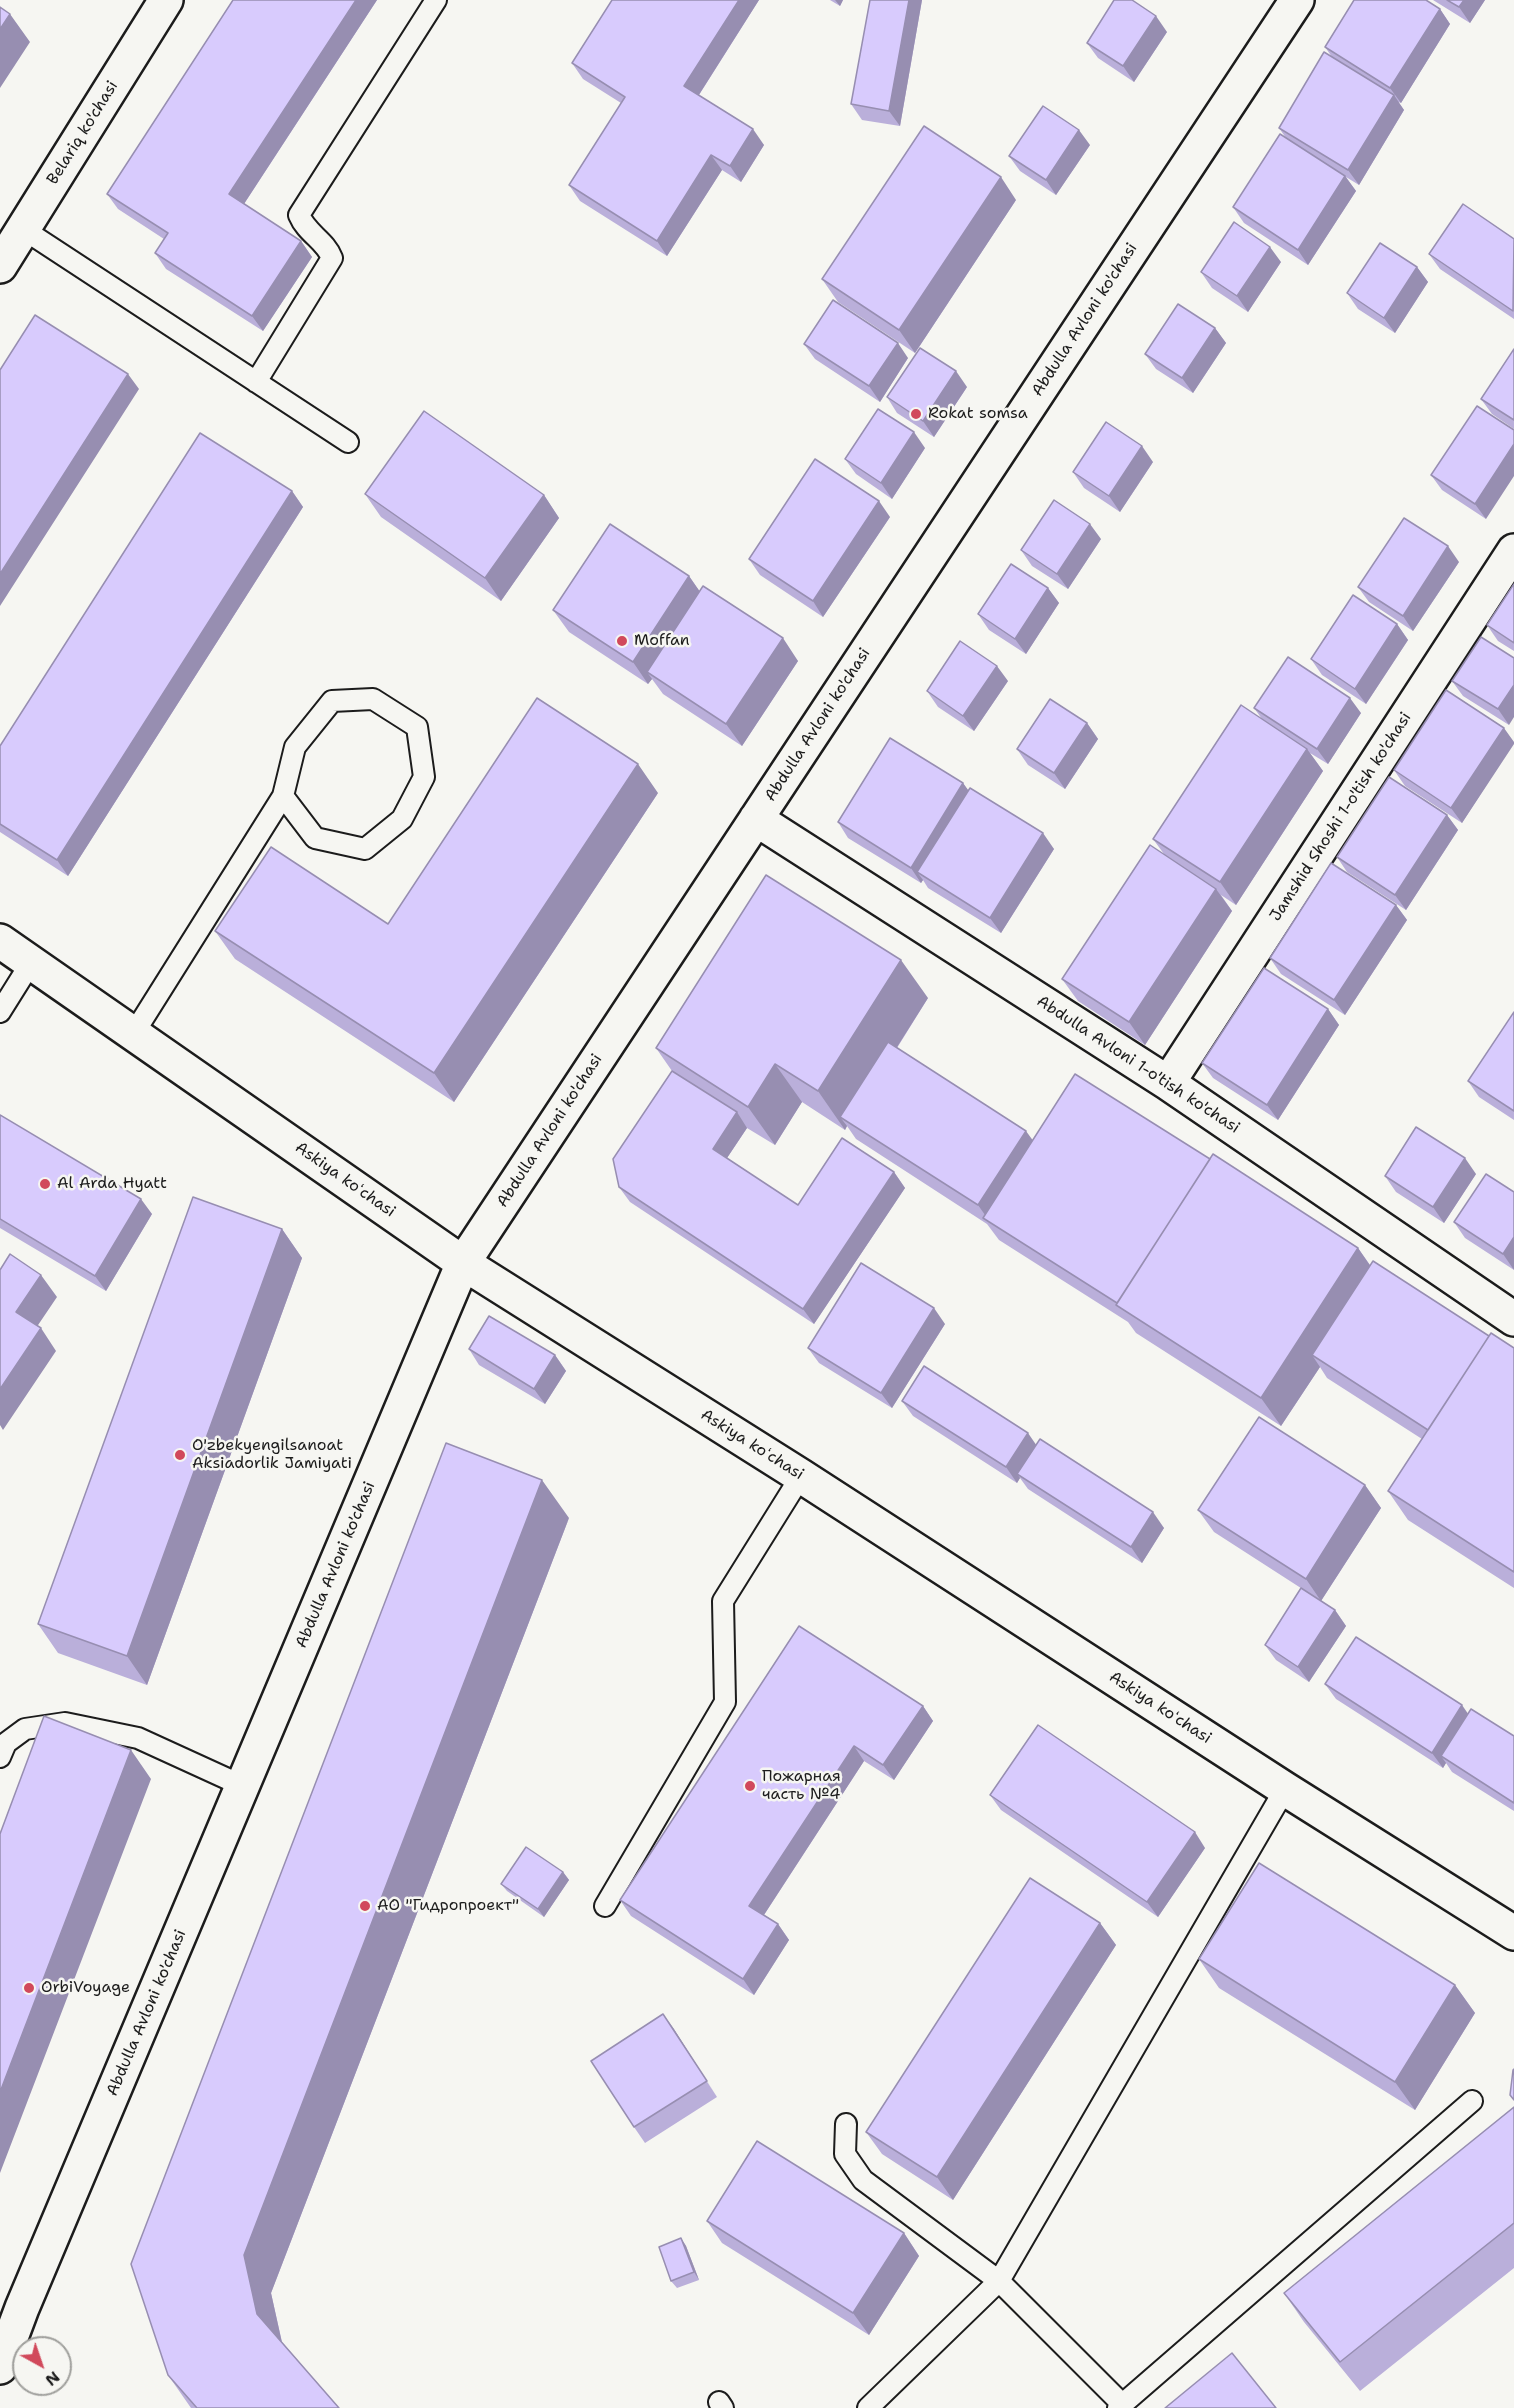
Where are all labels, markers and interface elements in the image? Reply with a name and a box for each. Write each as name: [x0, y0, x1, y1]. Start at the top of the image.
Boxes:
street label: Belariq ko'chasi: [43, 78, 123, 188]
street label: Abdulla Avloni ko'chasi: [1028, 240, 1142, 400]
place label: Rokat somsa: [928, 404, 1028, 424]
marker: Rokat somsa: [909, 407, 923, 421]
place label: Moffan: [634, 631, 690, 651]
marker: Moffan: [615, 634, 629, 648]
street label: Abdulla Avloni ko'chasi: [761, 645, 875, 805]
street label: Jamshid Shoshi 1-o'tish ko'chasi: [1266, 709, 1416, 925]
street label: Abdulla Avloni 1-o'tish ko'chasi: [1033, 992, 1243, 1138]
street label: Abdulla Avloni ko'chasi: [493, 1051, 607, 1211]
street label: Askiya koʻchasi: [291, 1138, 399, 1222]
place label: Al Arda Hyatt: [57, 1174, 167, 1194]
marker: Al Arda Hyatt: [38, 1177, 52, 1191]
street label: Askiya koʻchasi: [697, 1406, 807, 1484]
place label: O'zbekyengilsanoat Aksiadorlik Jamiyati: [192, 1436, 352, 1474]
marker: O'zbekyengilsanoat Aksiadorlik Jamiyati: [173, 1448, 187, 1462]
street label: Abdulla Avloni ko'chasi: [292, 1479, 380, 1651]
street label: Askiya koʻchasi: [1105, 1668, 1215, 1748]
place label: Пожарная часть №4: [762, 1767, 841, 1805]
marker: Пожарная часть №4: [743, 1779, 757, 1793]
place label: АО "Гидропроект": [377, 1896, 519, 1916]
marker: АО "Гидропроект": [358, 1899, 372, 1913]
street label: Abdulla Avloni ko'chasi: [103, 1927, 191, 2099]
place label: OrbiVoyage: [41, 1978, 130, 1998]
marker: OrbiVoyage: [22, 1981, 36, 1995]
north arrow: [12, 2336, 72, 2396]
text: N: [41, 2367, 64, 2391]

